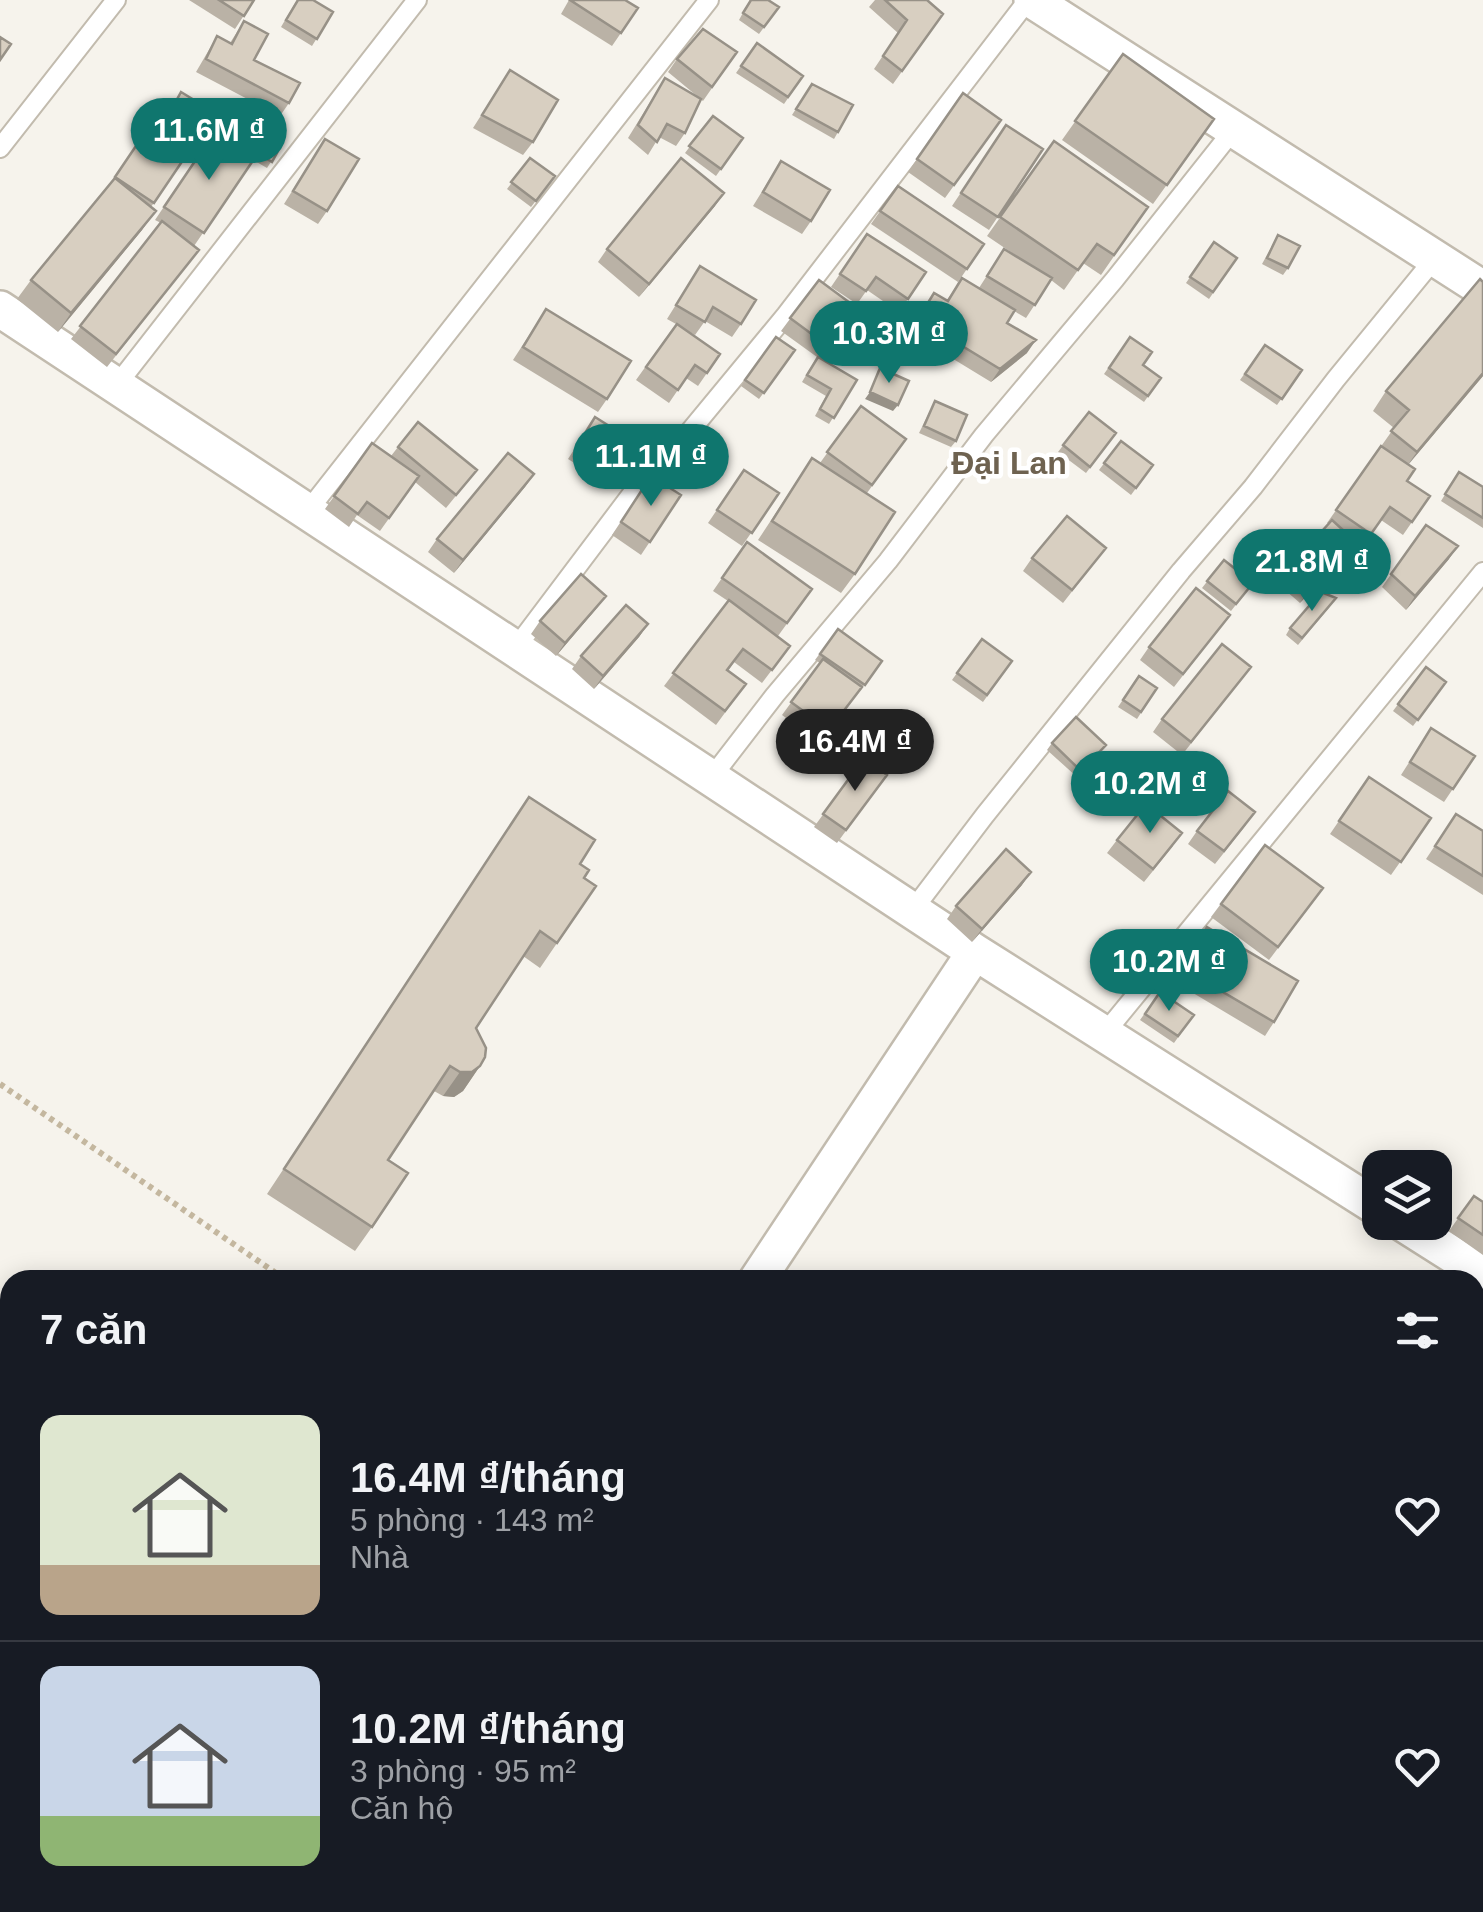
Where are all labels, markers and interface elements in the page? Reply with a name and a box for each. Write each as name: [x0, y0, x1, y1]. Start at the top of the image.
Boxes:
pin: 11.6M ₫: [117, 98, 301, 183]
text: 11.6M ₫: [153, 112, 265, 148]
pin: 10.3M ₫: [797, 301, 981, 386]
text: 10.3M ₫: [832, 315, 946, 351]
pin: 11.1M ₫: [559, 424, 743, 509]
text: 11.1M ₫: [595, 438, 707, 474]
district label: Đại Lan: [951, 445, 1067, 481]
pin: 21.8M ₫: [1220, 529, 1404, 614]
text: 21.8M ₫: [1255, 543, 1369, 579]
pin: 16.4M ₫: [763, 709, 947, 794]
text: 16.4M ₫: [798, 723, 912, 759]
pin: 10.2M ₫: [1058, 751, 1242, 836]
text: 10.2M ₫: [1093, 765, 1207, 801]
pin: 10.2M ₫: [1077, 929, 1261, 1014]
text: 10.2M ₫: [1112, 943, 1226, 979]
map controls: [1362, 1150, 1452, 1240]
button: layers: [1362, 1150, 1452, 1240]
icon: filters: [1390, 1303, 1445, 1358]
text: 7 căn: [40, 1306, 147, 1353]
text: 16.4M ₫/tháng: [350, 1454, 626, 1501]
icon: home: [120, 1455, 240, 1575]
icon: heart: [1390, 1488, 1445, 1543]
text: 5 phòng · 143 m²: [350, 1502, 594, 1538]
text: Nhà: [350, 1539, 409, 1575]
text: 10.2M ₫/tháng: [350, 1705, 626, 1752]
icon: home: [120, 1706, 240, 1826]
icon: heart: [1390, 1739, 1445, 1794]
text: 3 phòng · 95 m²: [350, 1753, 576, 1789]
text: Căn hộ: [350, 1790, 453, 1826]

